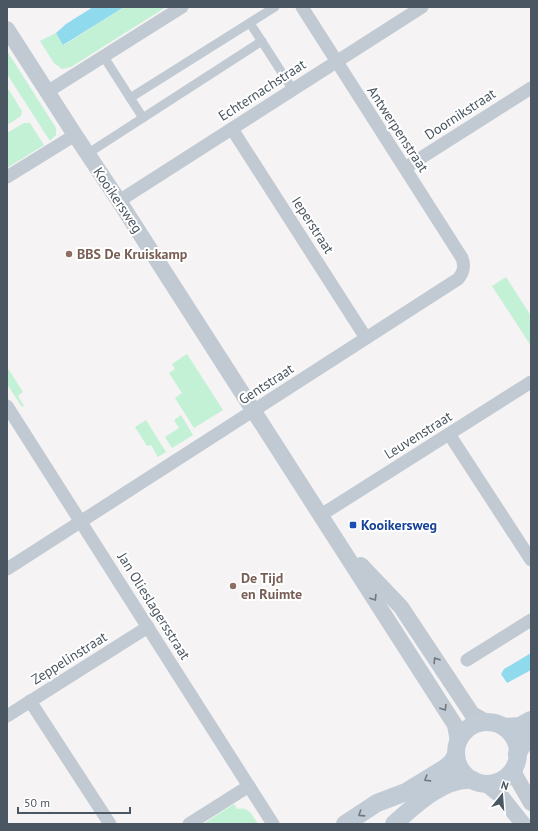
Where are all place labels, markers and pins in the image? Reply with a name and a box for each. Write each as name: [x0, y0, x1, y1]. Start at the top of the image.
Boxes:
place label: BBS De Kruiskamp: [77, 245, 188, 263]
marker: BBS De Kruiskamp: [64, 249, 74, 259]
place label: Kooikersweg: [361, 516, 437, 534]
marker: Kooikersweg: [348, 520, 358, 530]
place label: De Tijd en Ruimte: [241, 569, 302, 603]
marker: De Tijd en Ruimte: [228, 581, 238, 591]

